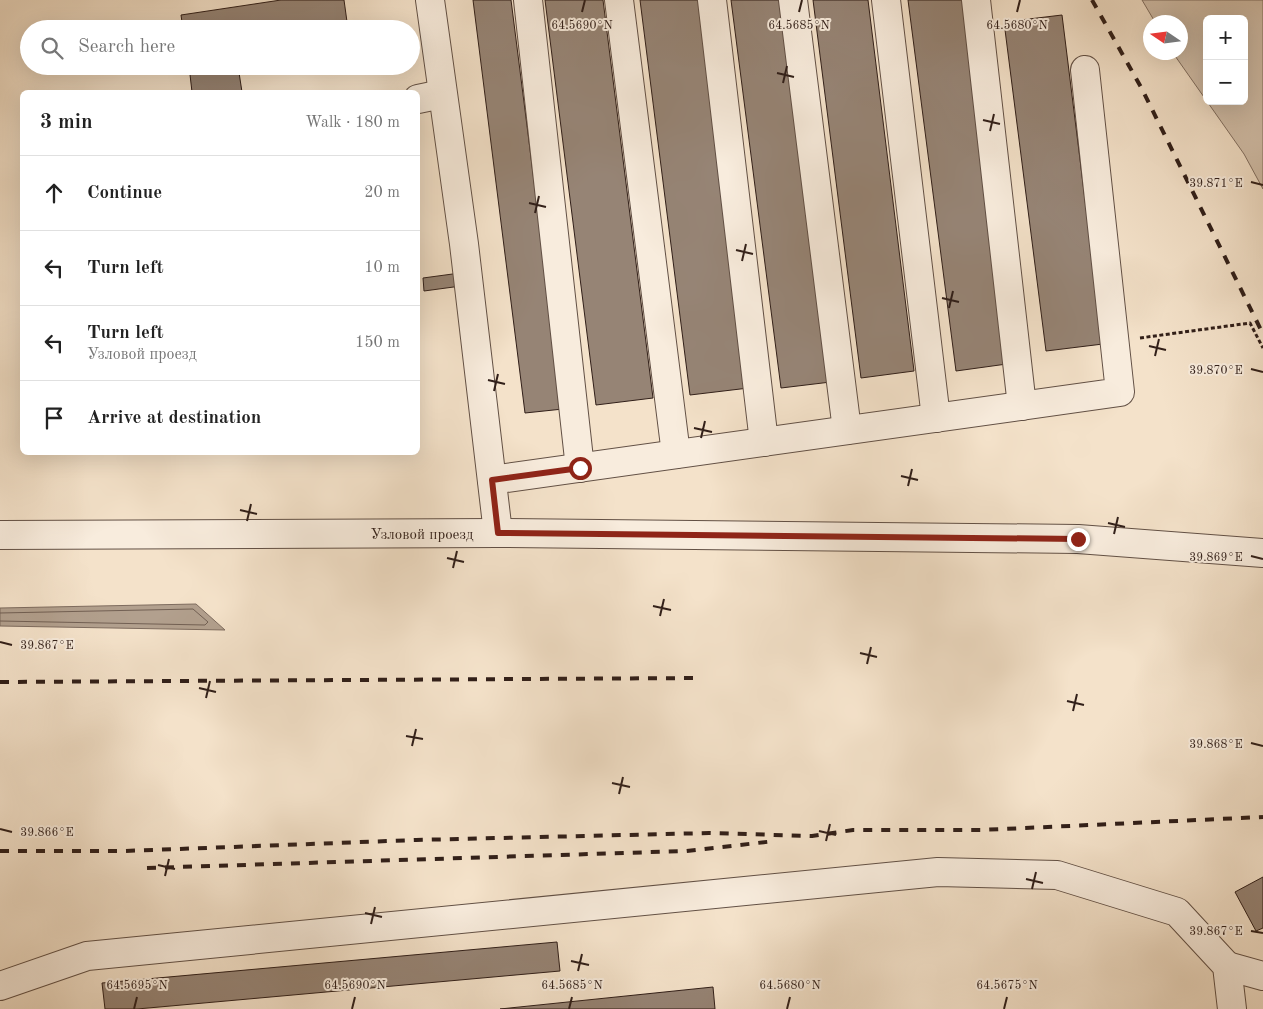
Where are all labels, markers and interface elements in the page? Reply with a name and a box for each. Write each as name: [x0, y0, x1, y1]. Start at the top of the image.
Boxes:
north arrow: [1143, 15, 1188, 60]
map controls: [1203, 15, 1248, 105]
button: +: [1203, 15, 1248, 60]
text: 64.5690°N: [551, 19, 613, 32]
text: 64.5685°N: [768, 19, 830, 32]
text: 64.5680°N: [986, 19, 1048, 32]
search box: [20, 20, 420, 75]
icon: search: [38, 34, 66, 62]
text: Search here: [78, 38, 175, 57]
button: −: [1203, 60, 1248, 105]
text: 3 min: [40, 112, 93, 133]
text: Walk · 180 m: [305, 115, 400, 131]
text: 39.871°E: [1189, 178, 1243, 190]
icon: ahead: [40, 179, 68, 207]
text: Continue: [87, 184, 162, 203]
text: 20 m: [364, 185, 400, 201]
icon: left: [40, 254, 68, 282]
text: Turn left: [87, 259, 164, 278]
text: 10 m: [364, 260, 400, 276]
text: Turn left: [87, 324, 164, 343]
icon: left: [40, 329, 68, 357]
text: 150 m: [355, 335, 400, 351]
text: Узловой проезд: [87, 347, 197, 363]
text: 39.870°E: [1189, 365, 1243, 377]
icon: arrive: [40, 404, 68, 432]
text: Arrive at destination: [87, 409, 261, 428]
route start: [569, 457, 592, 480]
street label: Узловой проезд: [371, 528, 474, 543]
route end: [1067, 528, 1090, 551]
text: 39.869°E: [1189, 552, 1243, 564]
text: 39.867°E: [20, 640, 74, 652]
text: 39.868°E: [1189, 739, 1243, 751]
text: 39.866°E: [20, 827, 74, 839]
text: 39.867°E: [1189, 926, 1243, 938]
text: 64.5695°N: [106, 979, 168, 992]
text: 64.5690°N: [324, 979, 386, 992]
text: 64.5685°N: [541, 979, 603, 992]
text: 64.5680°N: [759, 979, 821, 992]
text: 64.5675°N: [976, 979, 1038, 992]

